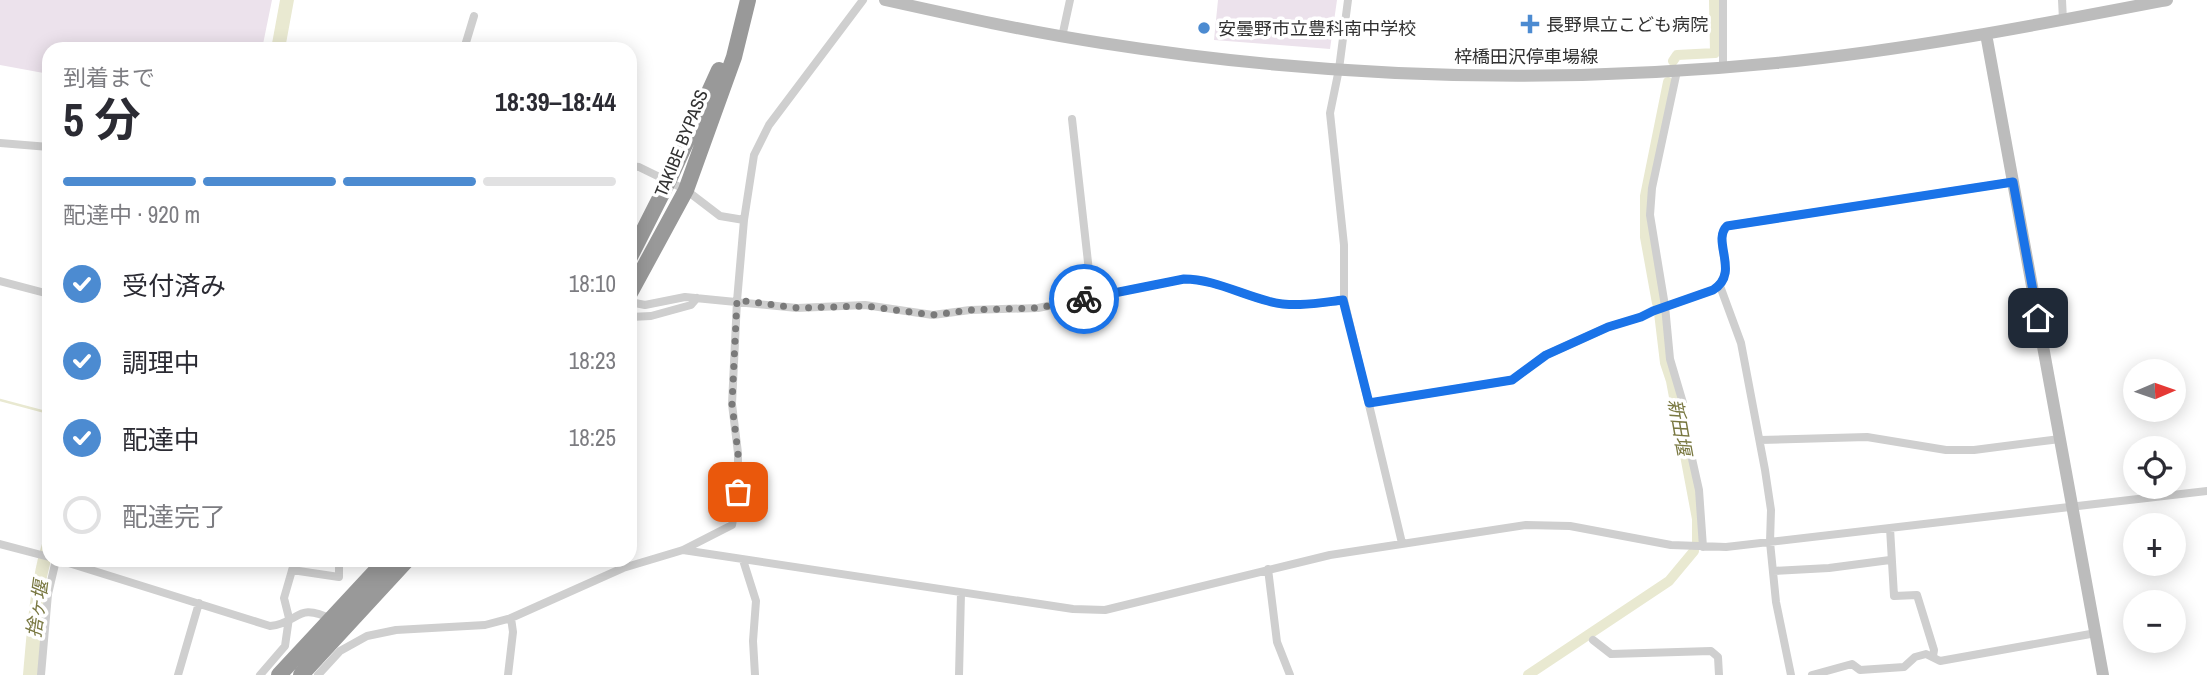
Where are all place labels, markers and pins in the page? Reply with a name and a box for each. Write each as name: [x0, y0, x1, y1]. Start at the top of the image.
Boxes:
place label: 長野県立こども病院: [1546, 12, 1708, 37]
marker: 長野県立こども病院: [1520, 14, 1540, 34]
place label: 安曇野市立豊科南中学校: [1218, 16, 1416, 41]
marker: 安曇野市立豊科南中学校: [1196, 20, 1212, 36]
pin: [2008, 288, 2068, 348]
pin: [708, 462, 768, 522]

